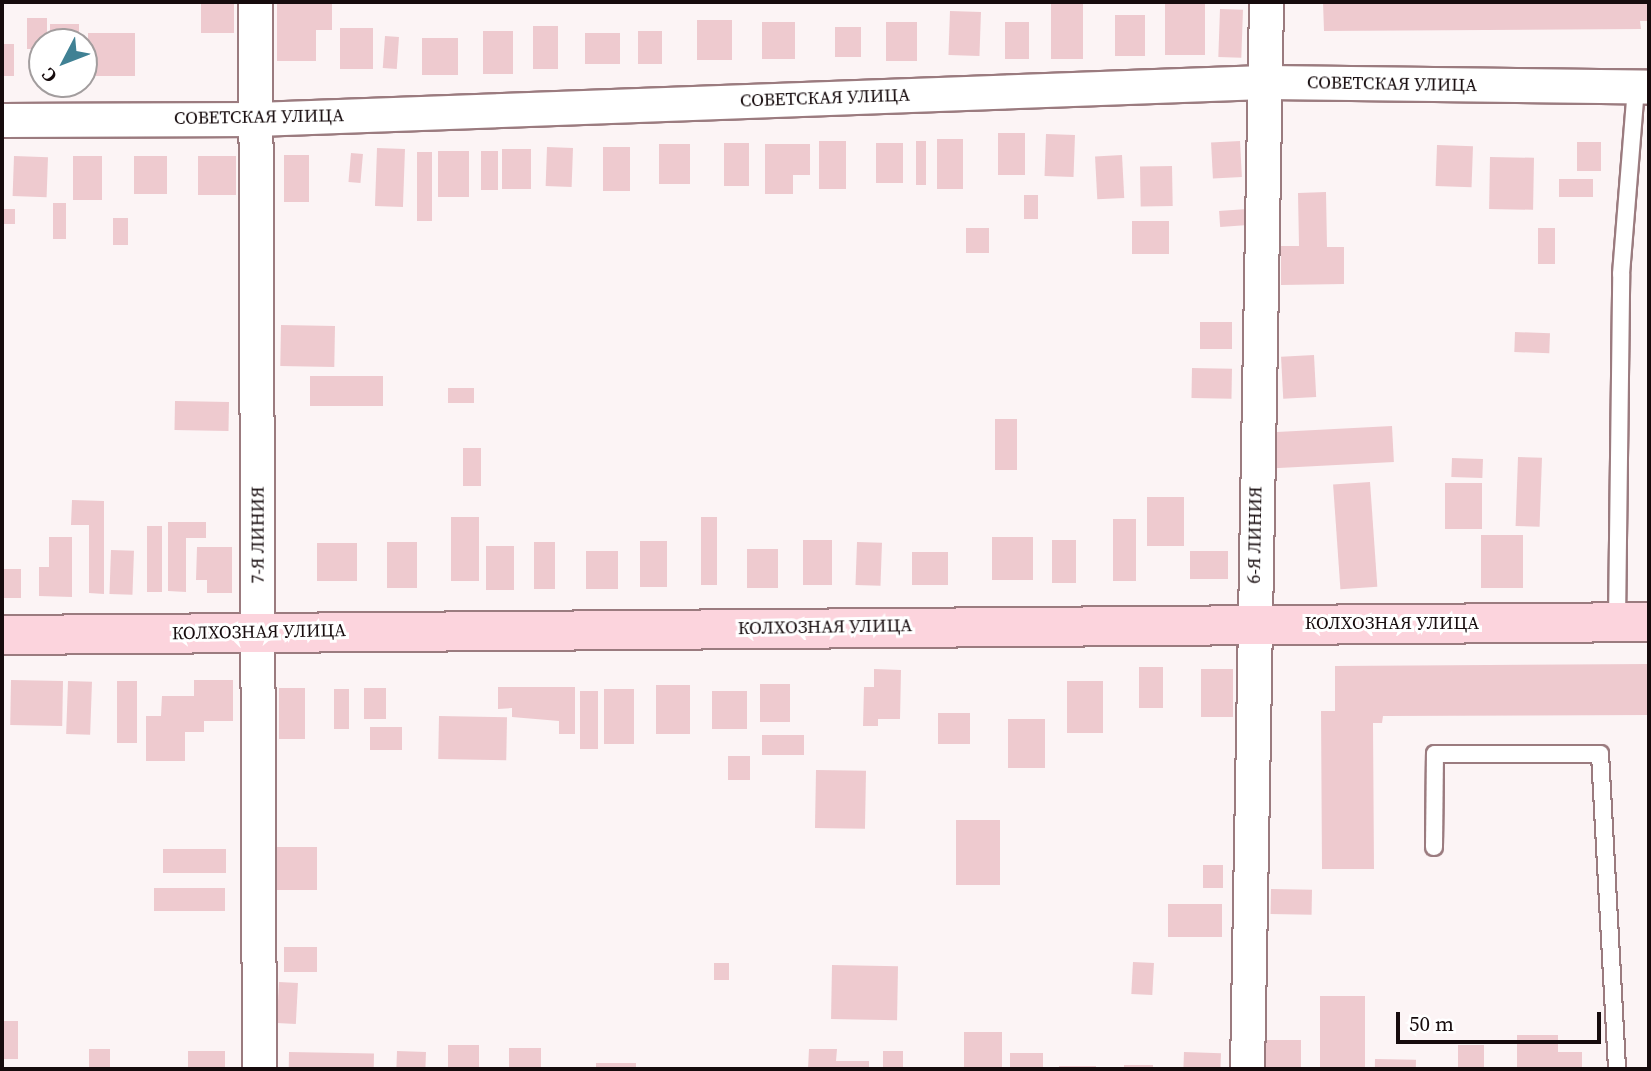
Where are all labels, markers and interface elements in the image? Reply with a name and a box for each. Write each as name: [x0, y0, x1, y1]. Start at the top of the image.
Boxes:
north arrow: [28, 28, 98, 98]
text: С: [35, 63, 63, 89]
street label: СОВЕТСКАЯ УЛИЦА: [1307, 72, 1477, 96]
street label: СОВЕТСКАЯ УЛИЦА: [740, 84, 910, 112]
street label: СОВЕТСКАЯ УЛИЦА: [174, 105, 344, 129]
street label: 7-Я ЛИНИЯ: [247, 486, 269, 584]
street label: 6-Я ЛИНИЯ: [1243, 486, 1267, 584]
street label: КОЛХОЗНАЯ УЛИЦА: [1305, 612, 1479, 634]
street label: КОЛХОЗНАЯ УЛИЦА: [738, 615, 912, 639]
street label: КОЛХОЗНАЯ УЛИЦА: [172, 620, 346, 644]
scale bar: [1399, 998, 1604, 1042]
text: 50 m: [1409, 1009, 1454, 1038]

